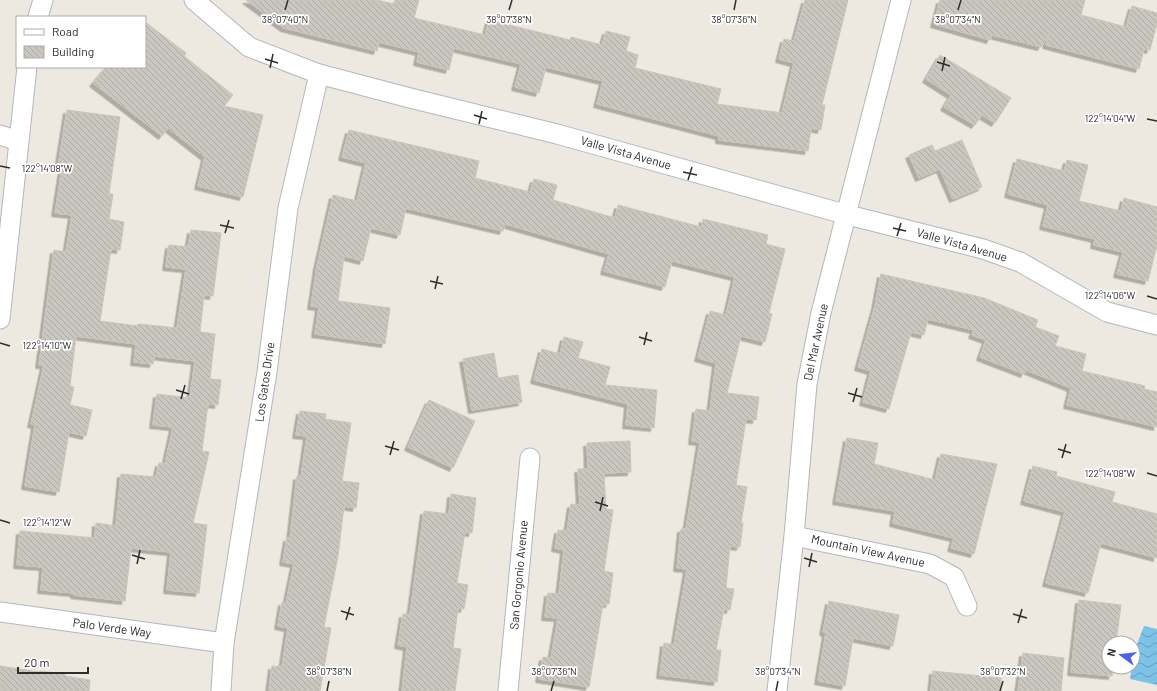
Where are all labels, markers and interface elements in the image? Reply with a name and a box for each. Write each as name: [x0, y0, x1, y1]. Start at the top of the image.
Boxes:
text: 38°07'40"N: [262, 13, 308, 25]
text: 38°07'38"N: [486, 13, 532, 25]
text: 38°07'36"N: [711, 13, 757, 25]
text: 38°07'34"N: [935, 13, 981, 25]
legend: [16, 16, 146, 68]
text: Road: [52, 24, 79, 38]
text: Building: [52, 44, 94, 58]
text: 122°14'04"W: [1085, 112, 1136, 124]
street label: Valle Vista Avenue: [579, 132, 673, 172]
text: 122°14'08"W: [22, 162, 72, 174]
street label: Valle Vista Avenue: [915, 224, 1009, 264]
text: 122°14'06"W: [1085, 289, 1135, 301]
street label: Del Mar Avenue: [800, 302, 830, 382]
text: 122°14'10"W: [23, 339, 72, 351]
street label: Los Gatos Drive: [251, 341, 277, 423]
text: 122°14'08"W: [1085, 467, 1135, 479]
text: 122°14'12"W: [23, 516, 71, 528]
street label: San Gorgonio Avenue: [506, 520, 530, 630]
street label: Mountain View Avenue: [810, 531, 926, 569]
street label: Palo Verde Way: [72, 615, 153, 640]
north arrow: [1101, 635, 1141, 675]
text: N: [1104, 647, 1118, 658]
scale bar: [18, 649, 88, 675]
text: 20 m: [24, 655, 50, 669]
text: 38°07'38"N: [306, 665, 352, 677]
text: 38°07'36"N: [531, 665, 577, 677]
text: 38°07'34"N: [755, 665, 801, 677]
text: 38°07'32"N: [980, 665, 1026, 677]

